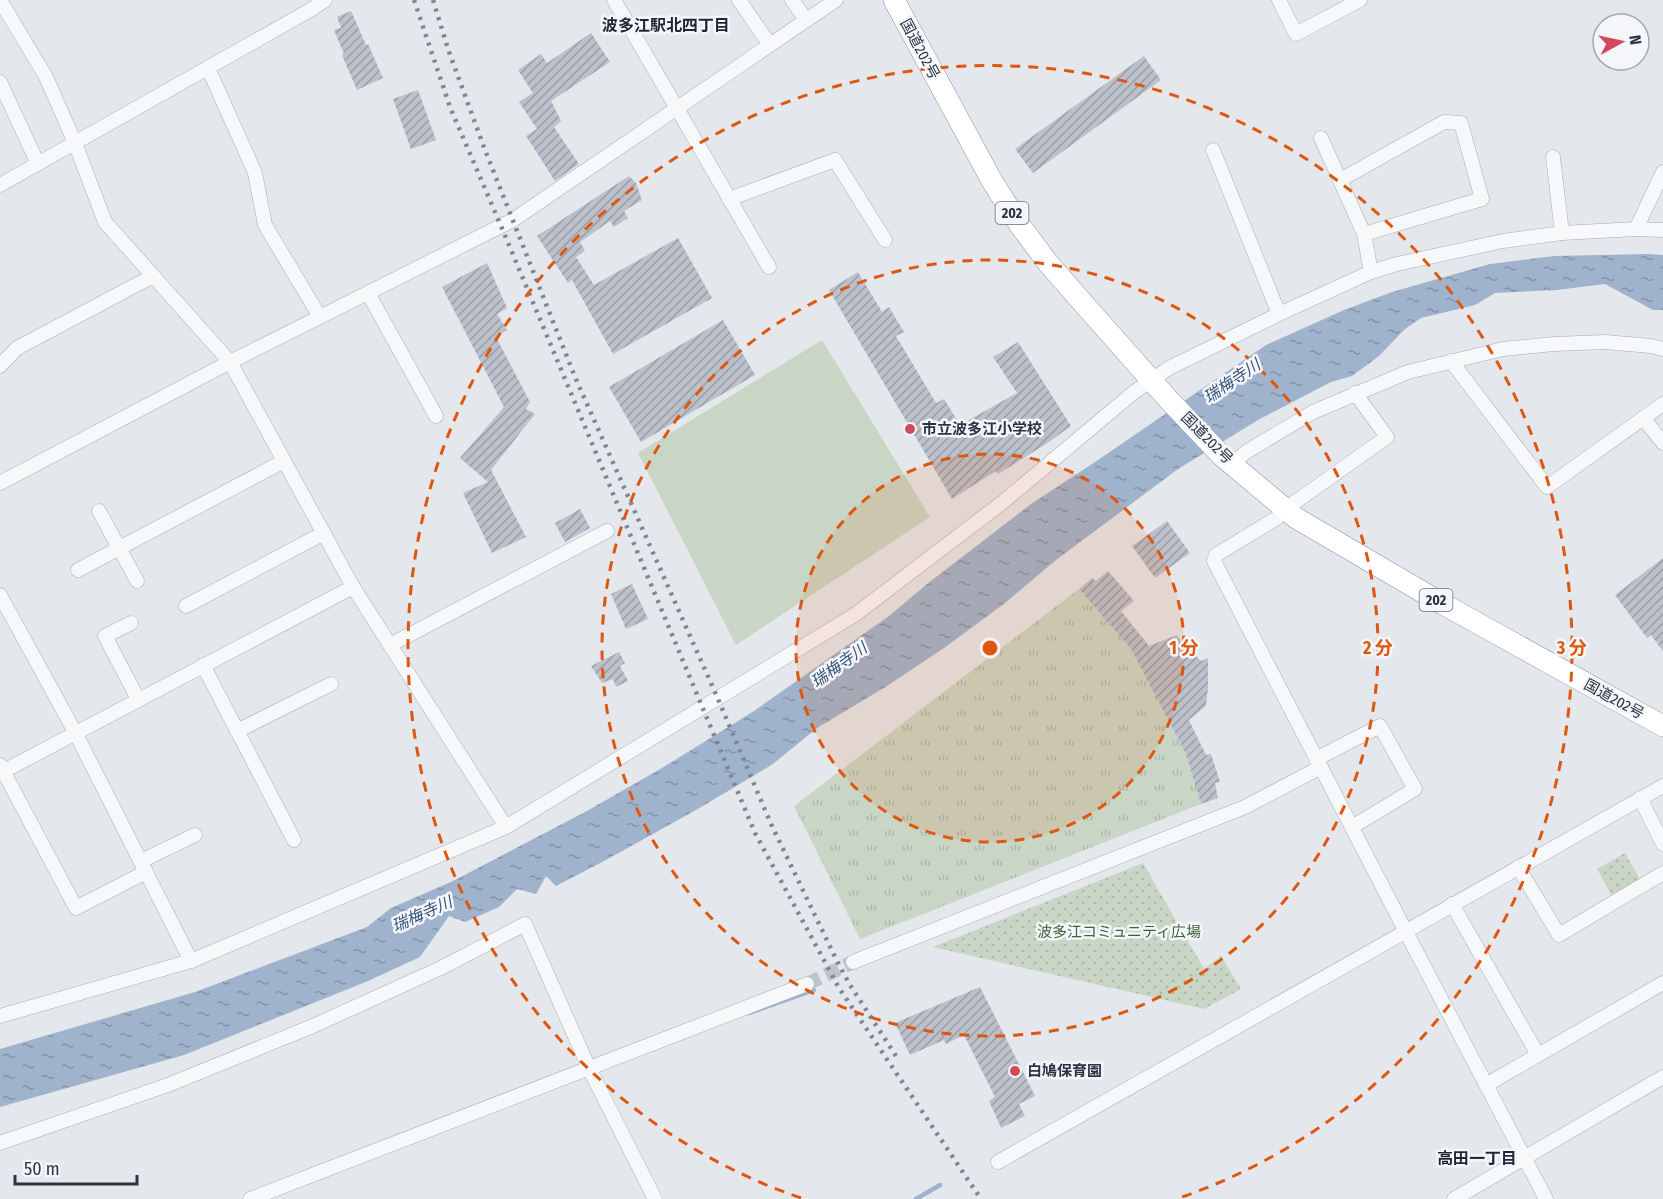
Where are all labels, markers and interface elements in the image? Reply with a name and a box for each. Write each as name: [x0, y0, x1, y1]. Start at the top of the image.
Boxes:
north arrow: [1591, 12, 1651, 72]
district label: 波多江駅北四丁目: [602, 16, 730, 35]
street label: 国道202号: [897, 16, 943, 82]
text: N: [1625, 34, 1645, 46]
road number: 202: [996, 202, 1028, 224]
water label: 瑞梅寺川: [1200, 354, 1265, 407]
street label: 国道202号: [1177, 408, 1237, 468]
place label: 市立波多江小学校: [922, 420, 1042, 438]
marker: 市立波多江小学校: [903, 422, 917, 436]
road number: 202: [1420, 589, 1452, 611]
water label: 瑞梅寺川: [808, 637, 872, 691]
text: 1 分: [1169, 637, 1199, 659]
text: 2 分: [1362, 637, 1393, 659]
text: 3 分: [1556, 637, 1587, 659]
centre of rings: [980, 638, 1000, 658]
street label: 国道202号: [1581, 675, 1647, 723]
water label: 瑞梅寺川: [389, 891, 457, 936]
park label: 波多江コミュニティ広場: [1037, 923, 1201, 941]
place label: 白鳩保育園: [1027, 1062, 1102, 1080]
marker: 白鳩保育園: [1008, 1064, 1022, 1078]
scale bar: [15, 1148, 136, 1186]
district label: 高田一丁目: [1437, 1149, 1517, 1168]
text: 50 m: [24, 1158, 60, 1180]

